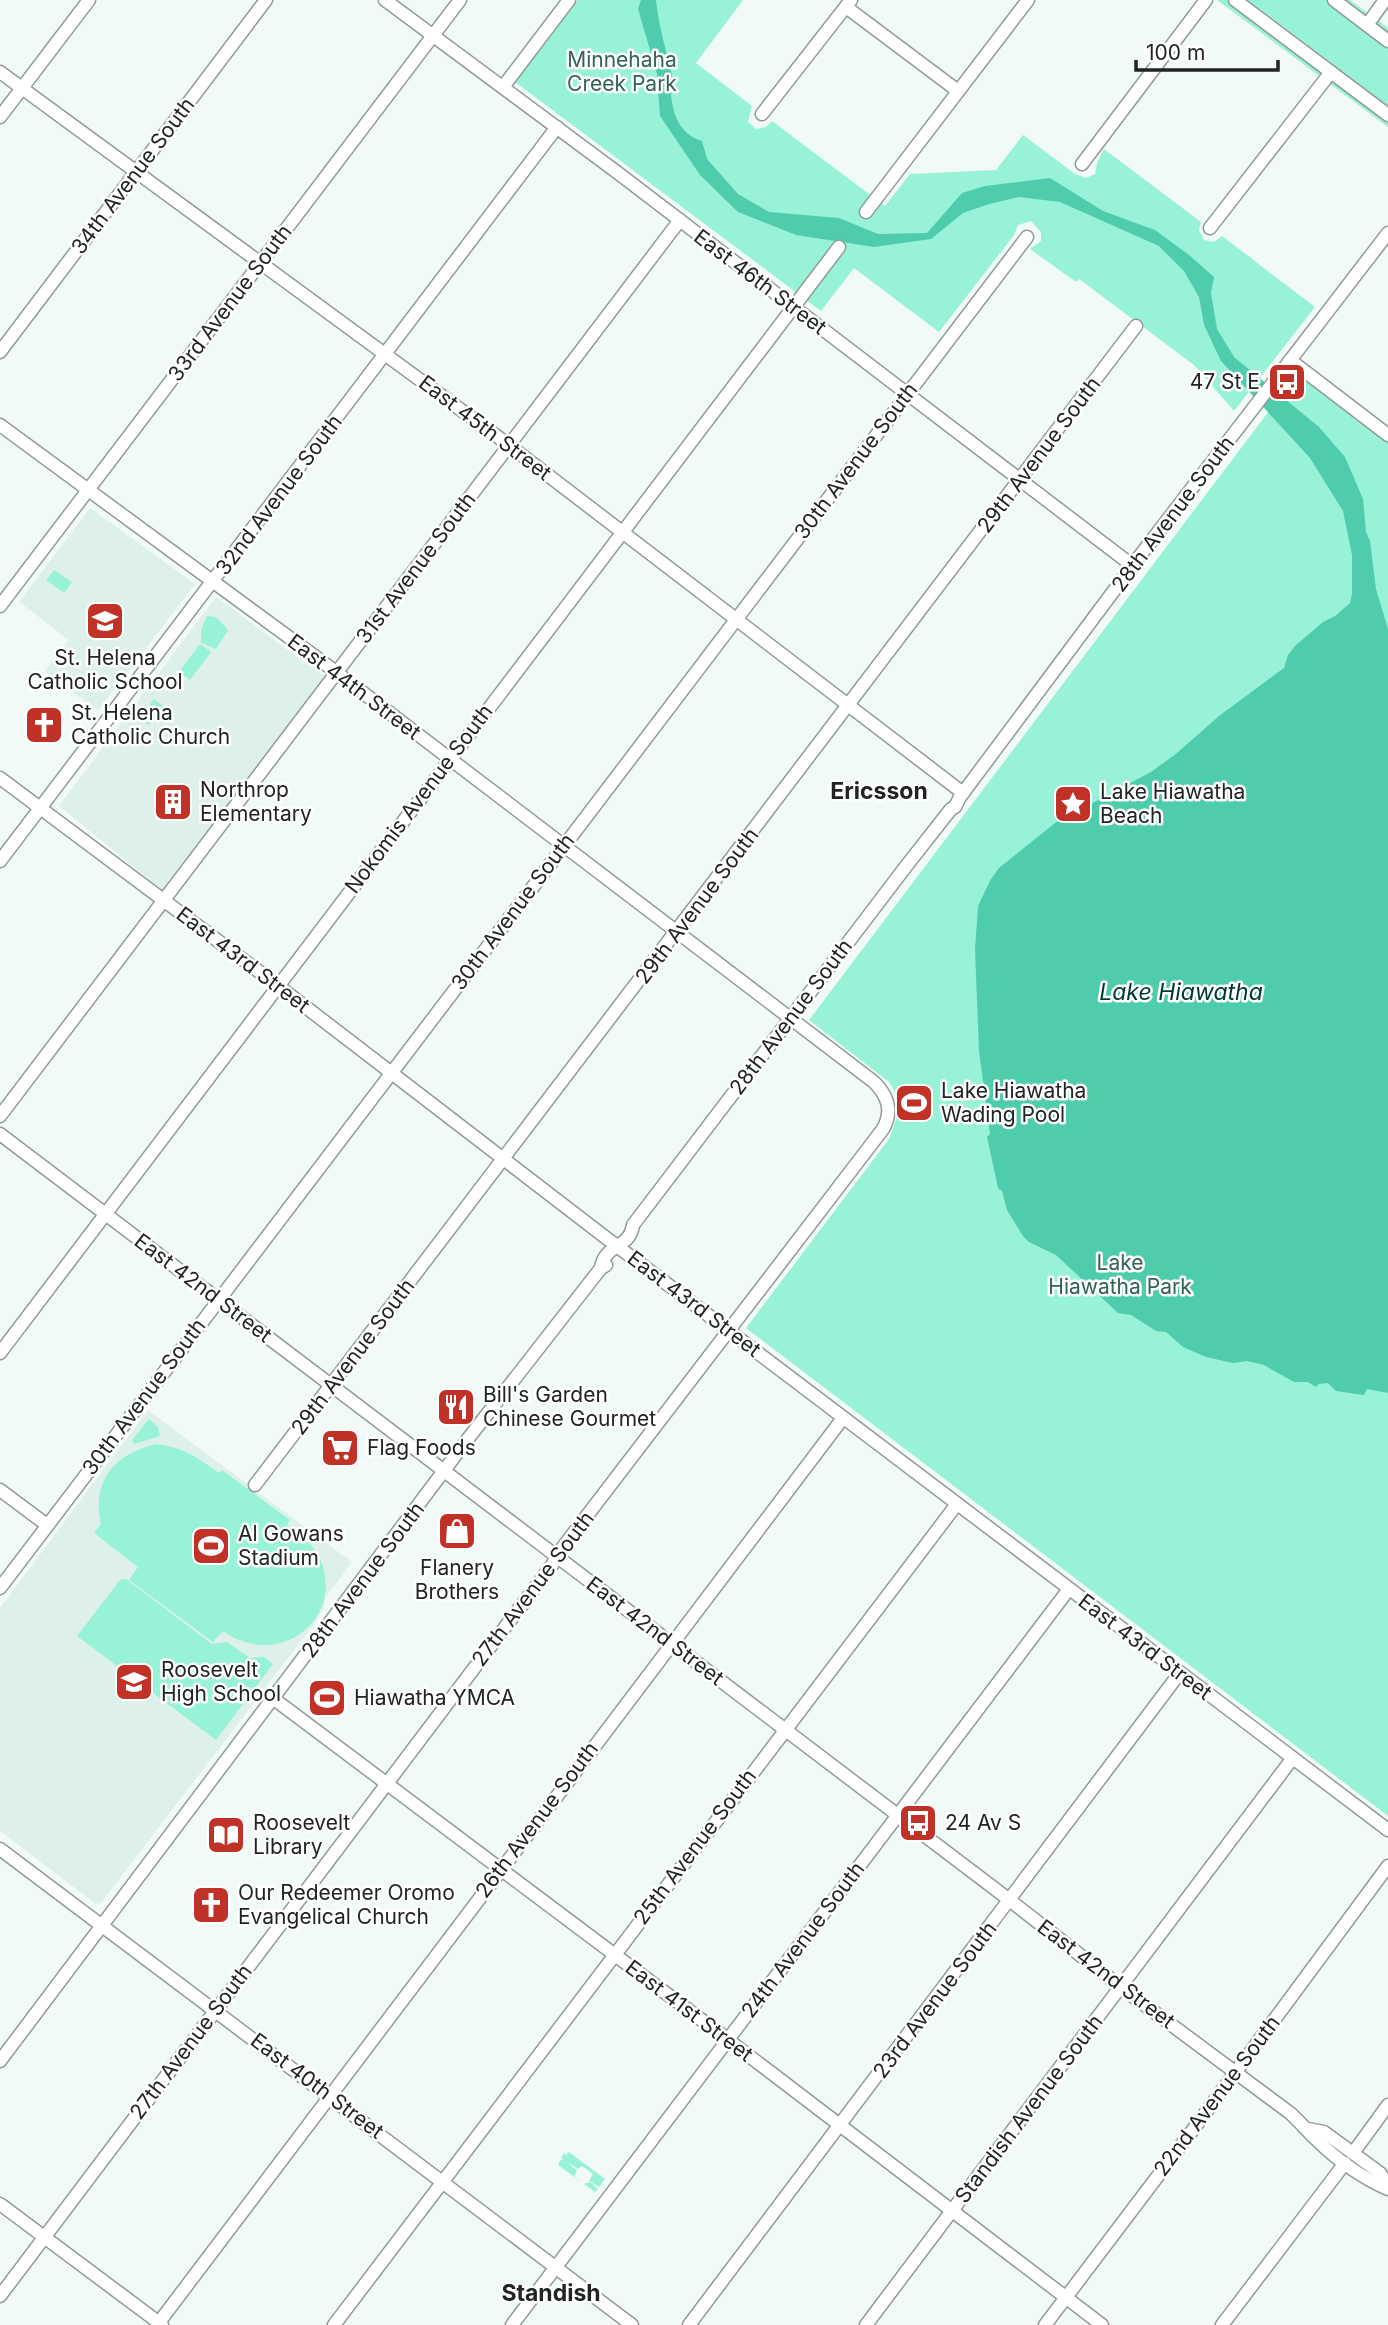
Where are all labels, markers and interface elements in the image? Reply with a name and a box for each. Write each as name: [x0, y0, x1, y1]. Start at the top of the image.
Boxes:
scale bar: [1136, 28, 1278, 72]
text: 100 m: [1146, 40, 1205, 65]
park label: Minnehaha Creek Park: [567, 47, 677, 96]
street label: 34th Avenue South: [66, 93, 200, 259]
street label: 33rd Avenue South: [163, 219, 297, 386]
street label: East 46th Street: [689, 224, 832, 340]
bus stop icon: 47 St E: [1266, 361, 1308, 403]
place label: 47 St E: [1190, 369, 1260, 394]
street label: East 45th Street: [414, 370, 556, 486]
street label: 29th Avenue South: [972, 372, 1105, 538]
street label: 30th Avenue South: [789, 378, 923, 544]
street label: 32nd Avenue South: [210, 410, 347, 580]
street label: 28th Avenue South: [1106, 431, 1239, 596]
street label: 31st Avenue South: [351, 487, 481, 648]
school or university icon: St. Helena Catholic School: [84, 600, 126, 642]
street label: East 44th Street: [283, 629, 426, 745]
place label: St. Helena Catholic School: [27, 645, 183, 694]
street label: Nokomis Avenue South: [339, 699, 498, 898]
place label: St. Helena Catholic Church: [71, 700, 230, 749]
church icon: St. Helena Catholic Church: [23, 704, 65, 746]
place label: Northrop Elementary: [200, 777, 312, 826]
district label: Ericsson: [830, 777, 928, 805]
place label: Lake Hiawatha Beach: [1100, 779, 1245, 828]
building icon: Northrop Elementary: [152, 781, 194, 823]
place icon: Lake Hiawatha Beach: [1052, 783, 1094, 825]
street label: 29th Avenue South: [630, 823, 763, 989]
street label: 30th Avenue South: [446, 829, 580, 995]
street label: East 43rd Street: [172, 901, 315, 1018]
street label: 28th Avenue South: [724, 934, 857, 1099]
water label: Lake Hiawatha: [1099, 978, 1263, 1006]
place label: Lake Hiawatha Wading Pool: [941, 1078, 1086, 1127]
sports icon: Lake Hiawatha Wading Pool: [893, 1082, 935, 1124]
street label: East 42nd Street: [130, 1228, 277, 1347]
street label: East 43rd Street: [623, 1245, 766, 1362]
park label: Lake Hiawatha Park: [1048, 1250, 1192, 1299]
street label: 29th Avenue South: [286, 1274, 419, 1440]
street label: 30th Avenue South: [77, 1314, 211, 1480]
place label: Bill's Garden Chinese Gourmet: [483, 1382, 656, 1431]
restaurant icon: Bill's Garden Chinese Gourmet: [435, 1386, 477, 1428]
supermarket icon: Flag Foods: [319, 1427, 361, 1469]
place label: Flag Foods: [367, 1435, 476, 1460]
street label: 28th Avenue South: [296, 1497, 429, 1662]
street label: 27th Avenue South: [466, 1506, 599, 1671]
shop icon: Flanery Brothers: [436, 1510, 478, 1552]
place label: Al Gowans Stadium: [238, 1521, 344, 1570]
sports icon: Al Gowans Stadium: [190, 1525, 232, 1567]
place label: Flanery Brothers: [415, 1555, 499, 1604]
street label: East 42nd Street: [582, 1571, 729, 1690]
street label: East 43rd Street: [1074, 1588, 1217, 1705]
place label: Roosevelt High School: [161, 1657, 281, 1706]
school or university icon: Roosevelt High School: [113, 1661, 155, 1703]
sports icon: Hiawatha YMCA: [306, 1677, 348, 1719]
place label: Hiawatha YMCA: [354, 1685, 515, 1710]
street label: 26th Avenue South: [470, 1737, 603, 1902]
street label: 25th Avenue South: [628, 1764, 761, 1929]
bus stop icon: 24 Av S: [897, 1802, 939, 1844]
place label: Roosevelt Library: [253, 1810, 350, 1859]
place label: 24 Av S: [945, 1810, 1021, 1835]
library icon: Roosevelt Library: [205, 1814, 247, 1856]
street label: 24th Avenue South: [736, 1857, 869, 2023]
place label: Our Redeemer Oromo Evangelical Church: [238, 1880, 455, 1929]
church icon: Our Redeemer Oromo Evangelical Church: [190, 1884, 232, 1926]
street label: East 42nd Street: [1033, 1914, 1180, 2033]
street label: 23rd Avenue South: [868, 1916, 1002, 2083]
street label: East 41st Street: [621, 1955, 758, 2067]
street label: 27th Avenue South: [124, 1959, 257, 2124]
street label: Standish Avenue South: [950, 2010, 1108, 2208]
street label: 22nd Avenue South: [1148, 2011, 1285, 2181]
street label: East 40th Street: [246, 2028, 389, 2144]
district label: Standish: [501, 2279, 601, 2307]

